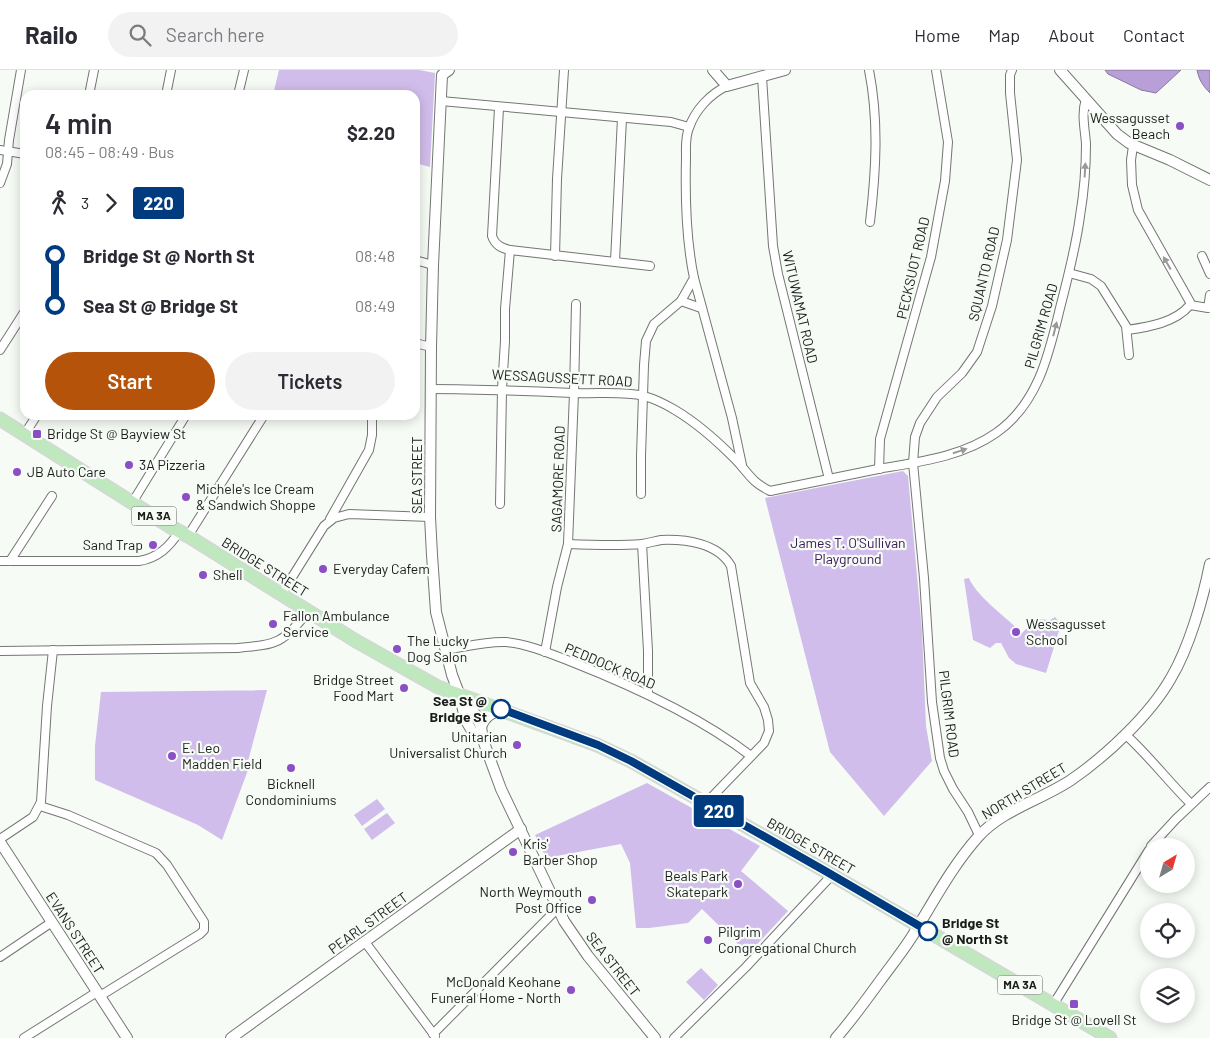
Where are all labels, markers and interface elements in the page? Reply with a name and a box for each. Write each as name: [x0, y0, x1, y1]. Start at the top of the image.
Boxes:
search box: [108, 12, 458, 57]
text: Railo: [25, 20, 78, 49]
icon: search: [126, 21, 154, 49]
text: Search here: [166, 23, 265, 46]
text: Home: [914, 24, 960, 46]
text: Map: [988, 24, 1020, 46]
text: About: [1048, 24, 1095, 46]
text: Contact: [1123, 24, 1185, 46]
text: 4 min: [45, 106, 113, 140]
place label: Wessagusset Beach: [1090, 109, 1170, 142]
marker: Wessagusset Beach: [1174, 120, 1186, 132]
text: $2.20: [347, 121, 395, 144]
text: 08:45 – 08:49 · Bus: [45, 142, 174, 161]
one-way arrow: [1081, 162, 1089, 178]
icon: walk: [45, 189, 73, 217]
icon: forward: [97, 189, 125, 217]
text: 220: [143, 192, 174, 214]
text: 3: [81, 193, 89, 212]
street label: PECKSUOT ROAD: [892, 215, 933, 321]
street label: SQUANTO ROAD: [964, 225, 1003, 323]
text: Bridge St @ North St: [83, 244, 255, 267]
text: 08:48: [355, 246, 395, 265]
street label: WITUWAMAT ROAD: [779, 249, 822, 365]
one-way arrow: [1162, 256, 1171, 269]
street label: PILGRIM ROAD: [1020, 281, 1061, 370]
text: Sea St @ Bridge St: [83, 294, 238, 317]
text: 08:49: [355, 296, 395, 315]
one-way arrow: [1051, 322, 1059, 337]
button: Start: [45, 352, 215, 410]
button: Tickets: [225, 352, 395, 410]
street label: WESSAGUSSETT ROAD: [491, 365, 633, 390]
place label: Bridge St @ Bayview St: [47, 425, 186, 442]
street label: SAGAMORE ROAD: [547, 425, 568, 533]
marker: Bridge St @ Bayview St: [31, 428, 43, 440]
street label: SEA STREET: [408, 436, 425, 514]
one-way arrow: [952, 446, 967, 454]
place label: 3A Pizzeria: [139, 456, 205, 473]
marker: 3A Pizzeria: [123, 459, 135, 471]
place label: JB Auto Care: [27, 463, 106, 480]
marker: JB Auto Care: [11, 466, 23, 478]
place label: Michele's Ice Cream & Sandwich Shoppe: [196, 480, 316, 513]
marker: Michele's Ice Cream & Sandwich Shoppe: [180, 491, 192, 503]
road number: MA 3A: [132, 506, 176, 526]
street label: BRIDGE STREET: [219, 533, 312, 600]
park label: James T. O'Sullivan Playground: [790, 534, 906, 567]
place label: Sand Trap: [83, 536, 143, 553]
marker: Sand Trap: [147, 539, 159, 551]
place label: Everyday Cafem: [333, 560, 430, 577]
marker: Everyday Cafem: [317, 563, 329, 575]
place label: Shell: [213, 566, 243, 583]
marker: Shell: [197, 569, 209, 581]
place label: Fallon Ambulance Service: [283, 607, 390, 640]
place label: Wessagusset School: [1026, 615, 1106, 648]
marker: Fallon Ambulance Service: [267, 618, 279, 630]
marker: Wessagusset School: [1010, 626, 1022, 638]
place label: The Lucky Dog Salon: [407, 632, 469, 665]
street label: PEDDOCK ROAD: [562, 639, 658, 692]
marker: The Lucky Dog Salon: [391, 643, 403, 655]
street label: PILGRIM ROAD: [936, 669, 963, 759]
place label: Bridge Street Food Mart: [313, 671, 394, 704]
marker: Bridge Street Food Mart: [398, 682, 410, 694]
place label: Sea St @ Bridge St: [430, 692, 487, 725]
marker: Sea St @ Bridge St: [491, 699, 511, 719]
place label: Unitarian Universalist Church: [389, 728, 507, 761]
place label: E. Leo Madden Field: [182, 739, 262, 772]
marker: Unitarian Universalist Church: [511, 739, 523, 751]
marker: E. Leo Madden Field: [166, 750, 178, 762]
street label: NORTH STREET: [978, 759, 1069, 823]
marker: Bicknell Condominiums: [285, 762, 297, 774]
place label: Bicknell Condominiums: [246, 775, 337, 808]
line badge: 220: [690, 795, 748, 827]
text: 220: [704, 800, 734, 822]
street label: BRIDGE STREET: [764, 814, 858, 878]
place label: Kris' Barber Shop: [523, 835, 598, 868]
north arrow: [1140, 838, 1195, 892]
map controls: [1140, 838, 1195, 1023]
marker: Kris' Barber Shop: [507, 846, 519, 858]
place label: Beals Park Skatepark: [664, 867, 728, 900]
marker: Beals Park Skatepark: [732, 878, 744, 890]
place label: North Weymouth Post Office: [480, 883, 582, 916]
street label: PEARL STREET: [325, 888, 411, 957]
street label: EVANS STREET: [43, 889, 108, 977]
marker: North Weymouth Post Office: [586, 894, 598, 906]
button: locate: [1140, 903, 1195, 958]
place label: Bridge St @ North St: [942, 914, 1008, 947]
marker: Bridge St @ North St: [918, 921, 938, 941]
place label: Pilgrim Congregational Church: [718, 923, 857, 956]
street label: SEA STREET: [583, 928, 644, 999]
marker: Pilgrim Congregational Church: [702, 934, 714, 946]
button: layers: [1140, 968, 1195, 1023]
place label: McDonald Keohane Funeral Home - North: [431, 973, 561, 1006]
road number: MA 3A: [998, 976, 1042, 994]
marker: McDonald Keohane Funeral Home - North: [565, 984, 577, 996]
marker: Bridge St @ Lovell St: [1068, 998, 1080, 1010]
place label: Bridge St @ Lovell St: [1012, 1011, 1136, 1028]

